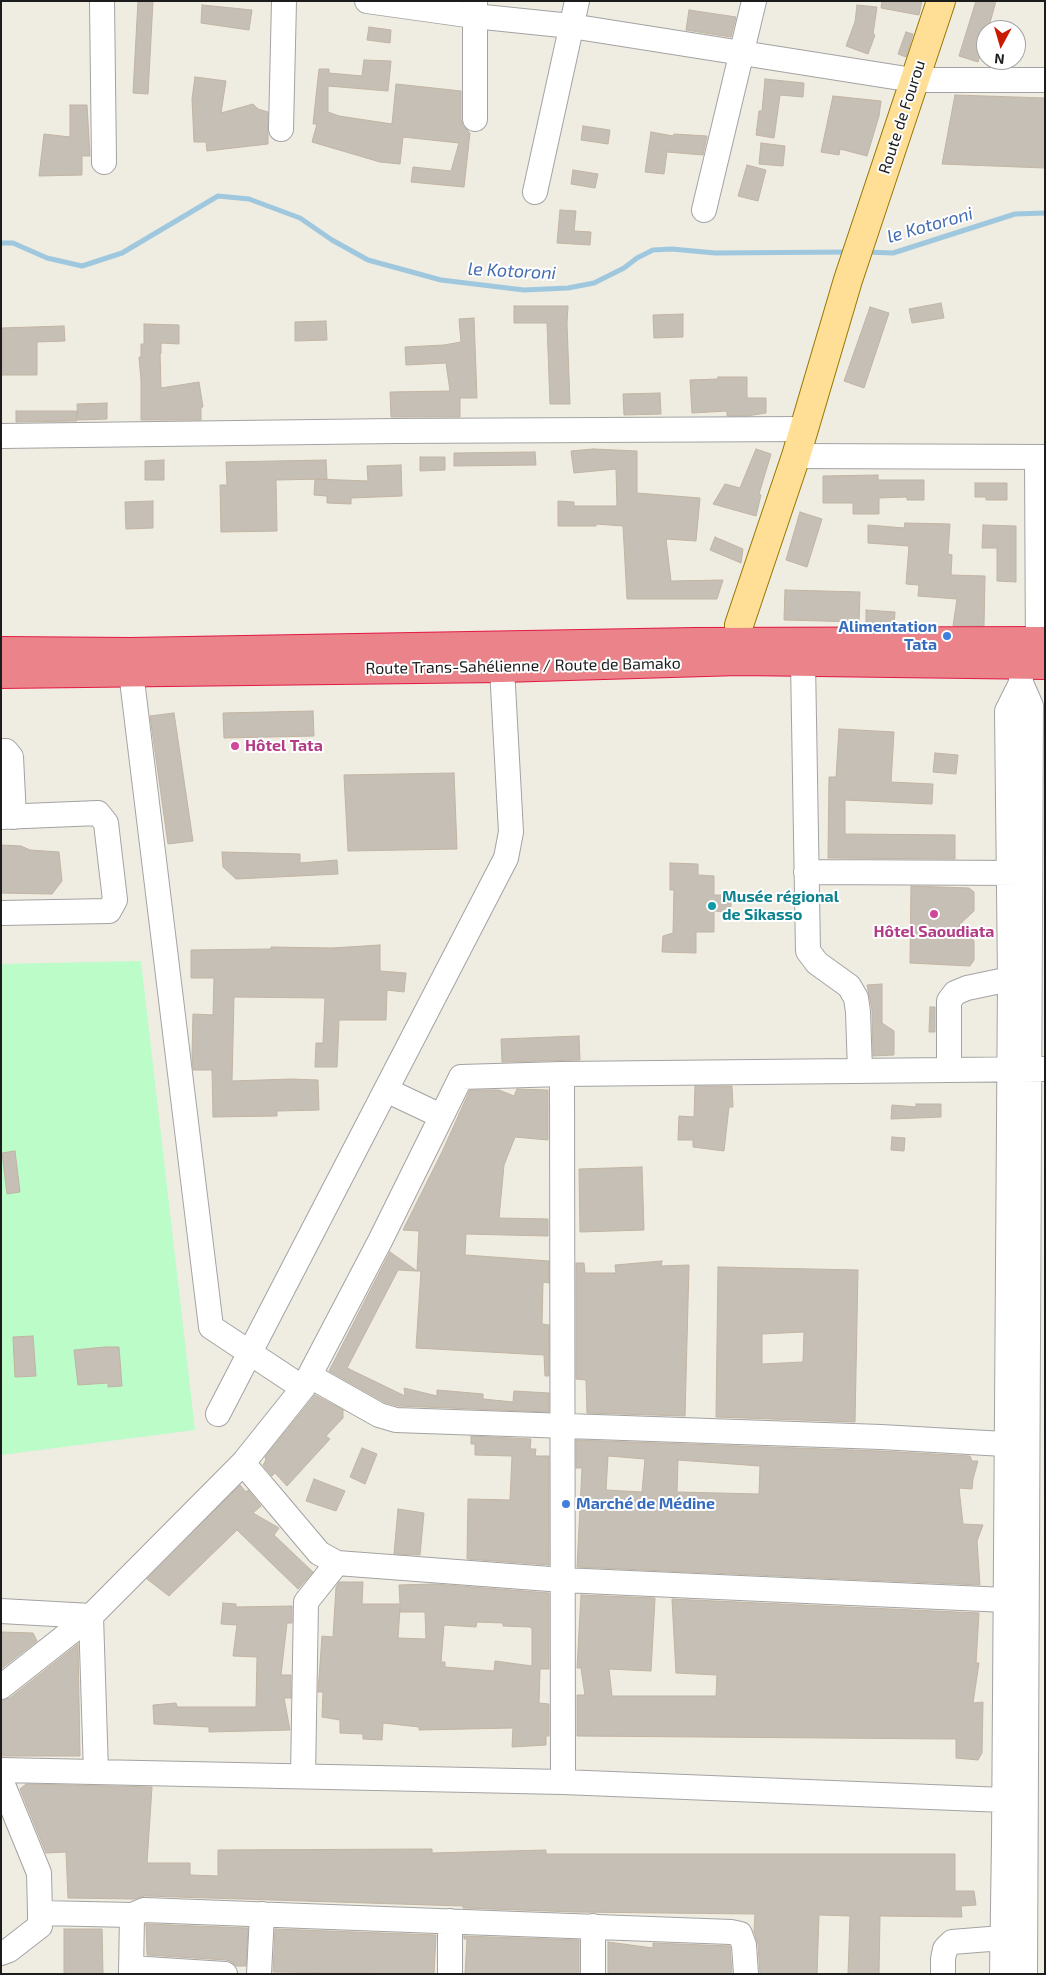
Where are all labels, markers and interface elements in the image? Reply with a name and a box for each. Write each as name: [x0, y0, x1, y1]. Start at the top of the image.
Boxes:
north arrow: [976, 20, 1026, 70]
text: N: [994, 50, 1005, 68]
street label: Route de Fourou: [875, 58, 929, 176]
water label: le Kotoroni: [885, 202, 975, 248]
water label: le Kotoroni: [467, 258, 557, 284]
place label: Alimentation Tata: [838, 617, 937, 655]
marker: Alimentation Tata: [941, 630, 953, 642]
street label: Route Trans-Sahélienne / Route de Bamako: [365, 654, 681, 678]
place label: Hôtel Tata: [245, 736, 323, 756]
marker: Hôtel Tata: [229, 740, 241, 752]
place label: Musée régional de Sikasso: [722, 887, 839, 925]
marker: Musée régional de Sikasso: [706, 900, 718, 912]
marker: Hôtel Saoudiata: [928, 908, 940, 920]
place label: Hôtel Saoudiata: [874, 922, 994, 942]
place label: Marché de Médine: [576, 1494, 715, 1514]
marker: Marché de Médine: [560, 1498, 572, 1510]

